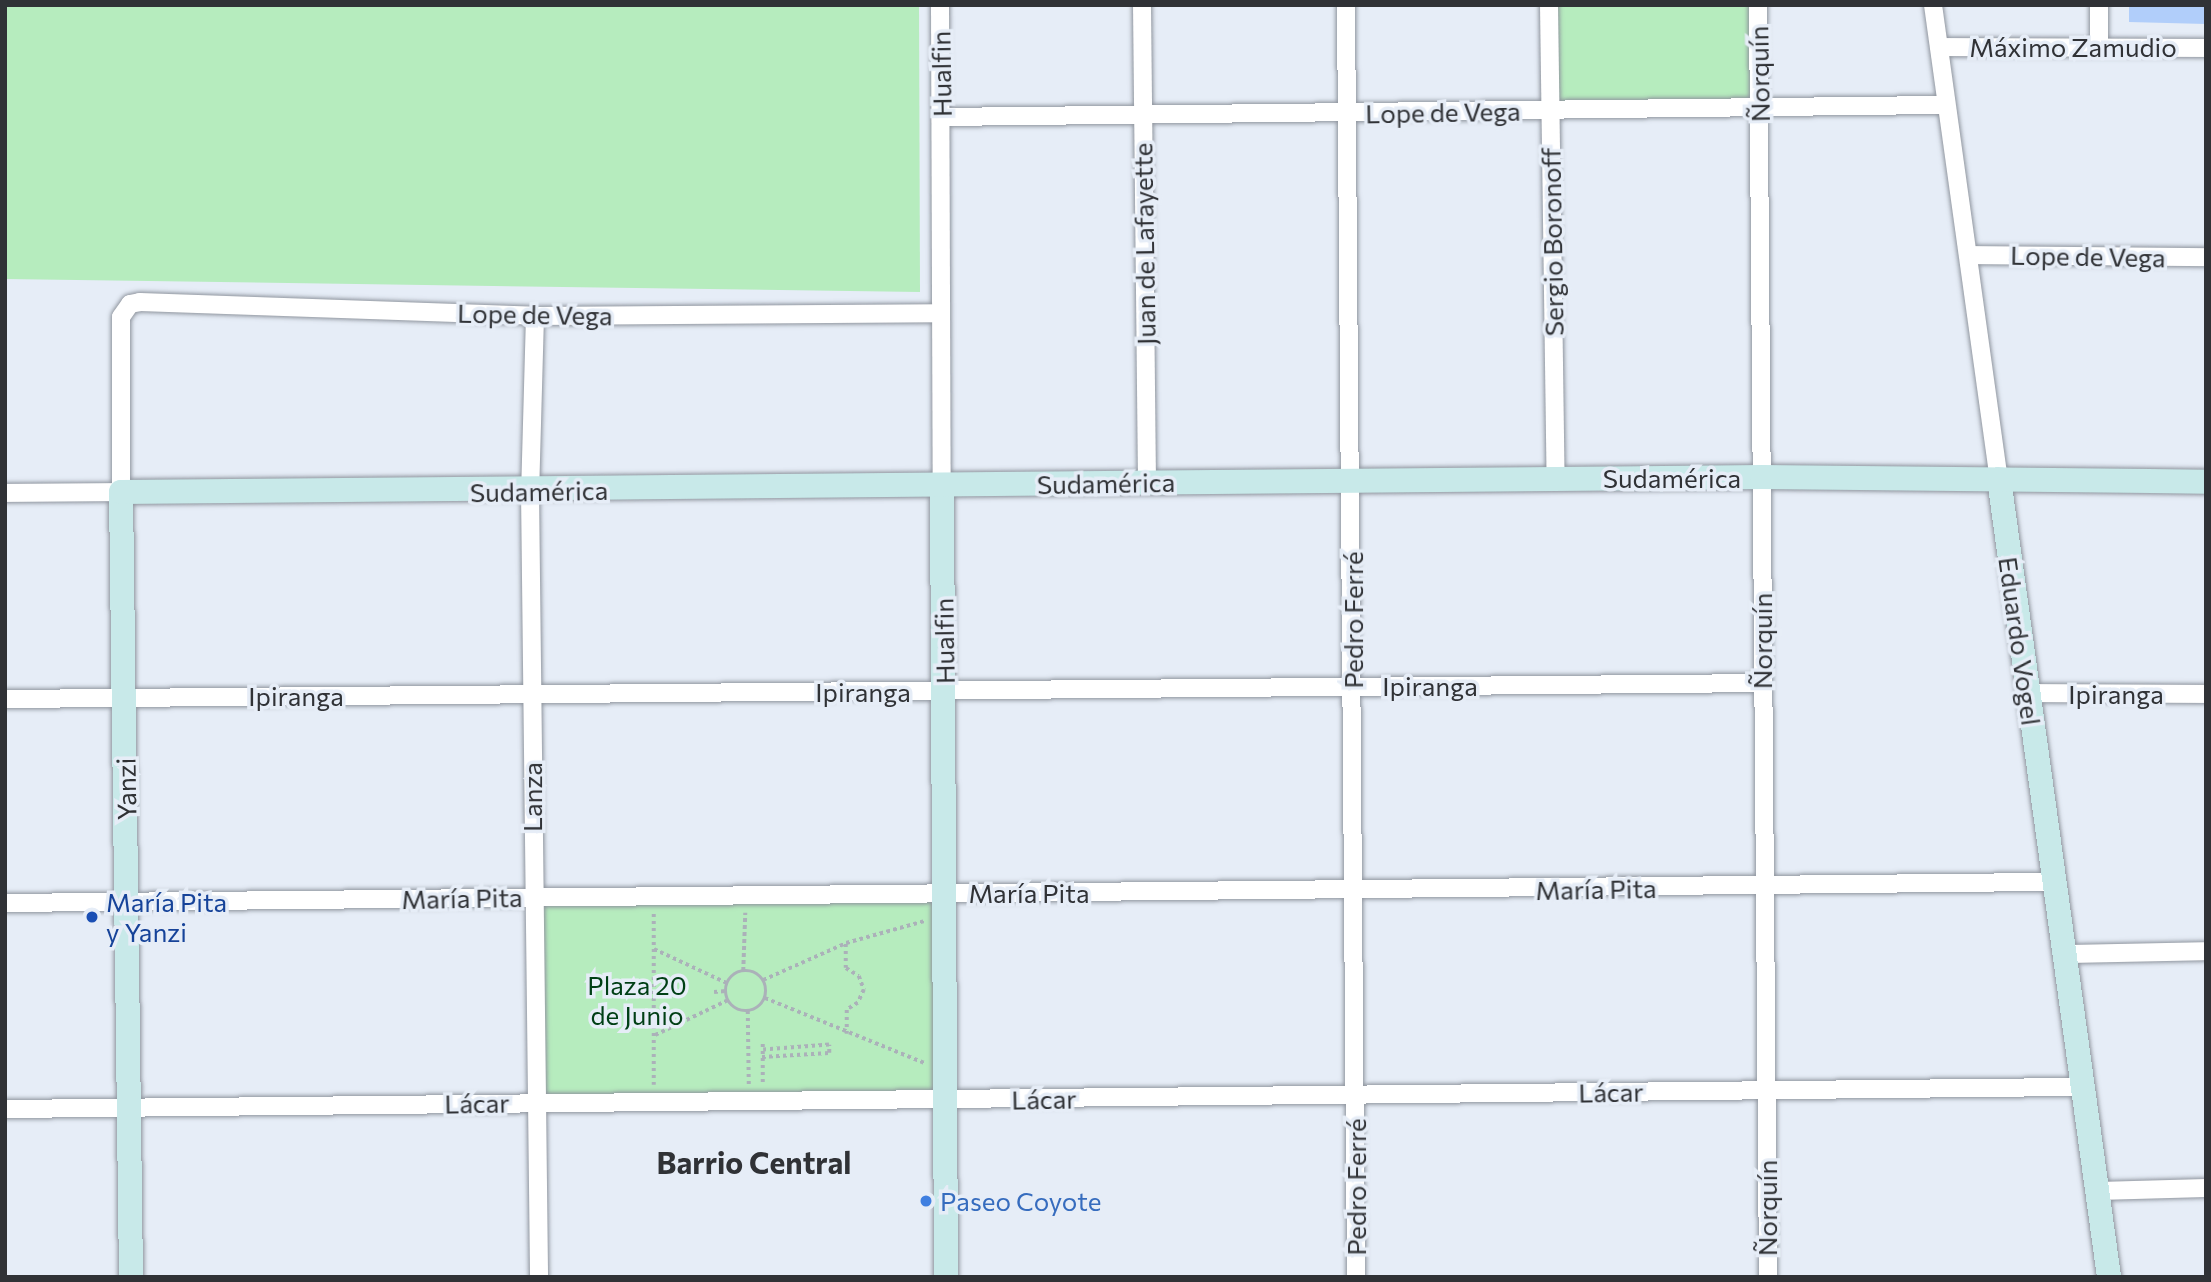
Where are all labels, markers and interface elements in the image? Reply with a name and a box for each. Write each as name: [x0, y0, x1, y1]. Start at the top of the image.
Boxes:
street label: Ñorquín: [1743, 26, 1775, 122]
street label: Hualfin: [925, 31, 957, 117]
street label: Máximo Zamudio: [1969, 31, 2177, 63]
street label: Lope de Vega: [1365, 95, 1521, 129]
street label: Juan de Lafayette: [1127, 143, 1161, 345]
street label: Sergio Boronoff: [1535, 147, 1569, 337]
street label: Lope de Vega: [2010, 239, 2166, 273]
street label: Lope de Vega: [457, 297, 613, 331]
street label: Sudamérica: [1603, 462, 1741, 494]
street label: Sudamérica: [1037, 466, 1175, 500]
street label: Sudamérica: [470, 474, 608, 508]
street label: Pedro Ferré: [1337, 551, 1369, 689]
street label: Eduardo Vogel: [1993, 555, 2047, 727]
street label: Ñorquín: [1746, 593, 1778, 689]
street label: Hualfin: [928, 598, 960, 684]
street label: Ipiranga: [1382, 670, 1478, 702]
street label: Ipiranga: [815, 676, 911, 708]
street label: Ipiranga: [2068, 678, 2164, 710]
street label: Ipiranga: [248, 680, 344, 712]
street label: Yanzi: [110, 758, 142, 820]
street label: Lanza: [516, 762, 548, 832]
street label: María Pita: [1535, 872, 1657, 906]
street label: María Pita: [968, 877, 1090, 909]
street label: María Pita: [401, 881, 523, 915]
place label: María Pita y Yanzi: [106, 886, 227, 948]
marker: María Pita y Yanzi: [84, 909, 100, 925]
park label: Plaza 20 de Junio: [587, 969, 687, 1030]
street label: Lácar: [1578, 1076, 1644, 1108]
street label: Lácar: [1011, 1083, 1077, 1115]
street label: Lácar: [444, 1087, 510, 1119]
street label: Pedro Ferré: [1340, 1118, 1372, 1256]
district label: Barrio Central: [657, 1144, 851, 1180]
street label: Ñorquín: [1751, 1160, 1783, 1256]
place label: Paseo Coyote: [940, 1185, 1101, 1217]
marker: Paseo Coyote: [918, 1193, 934, 1209]

